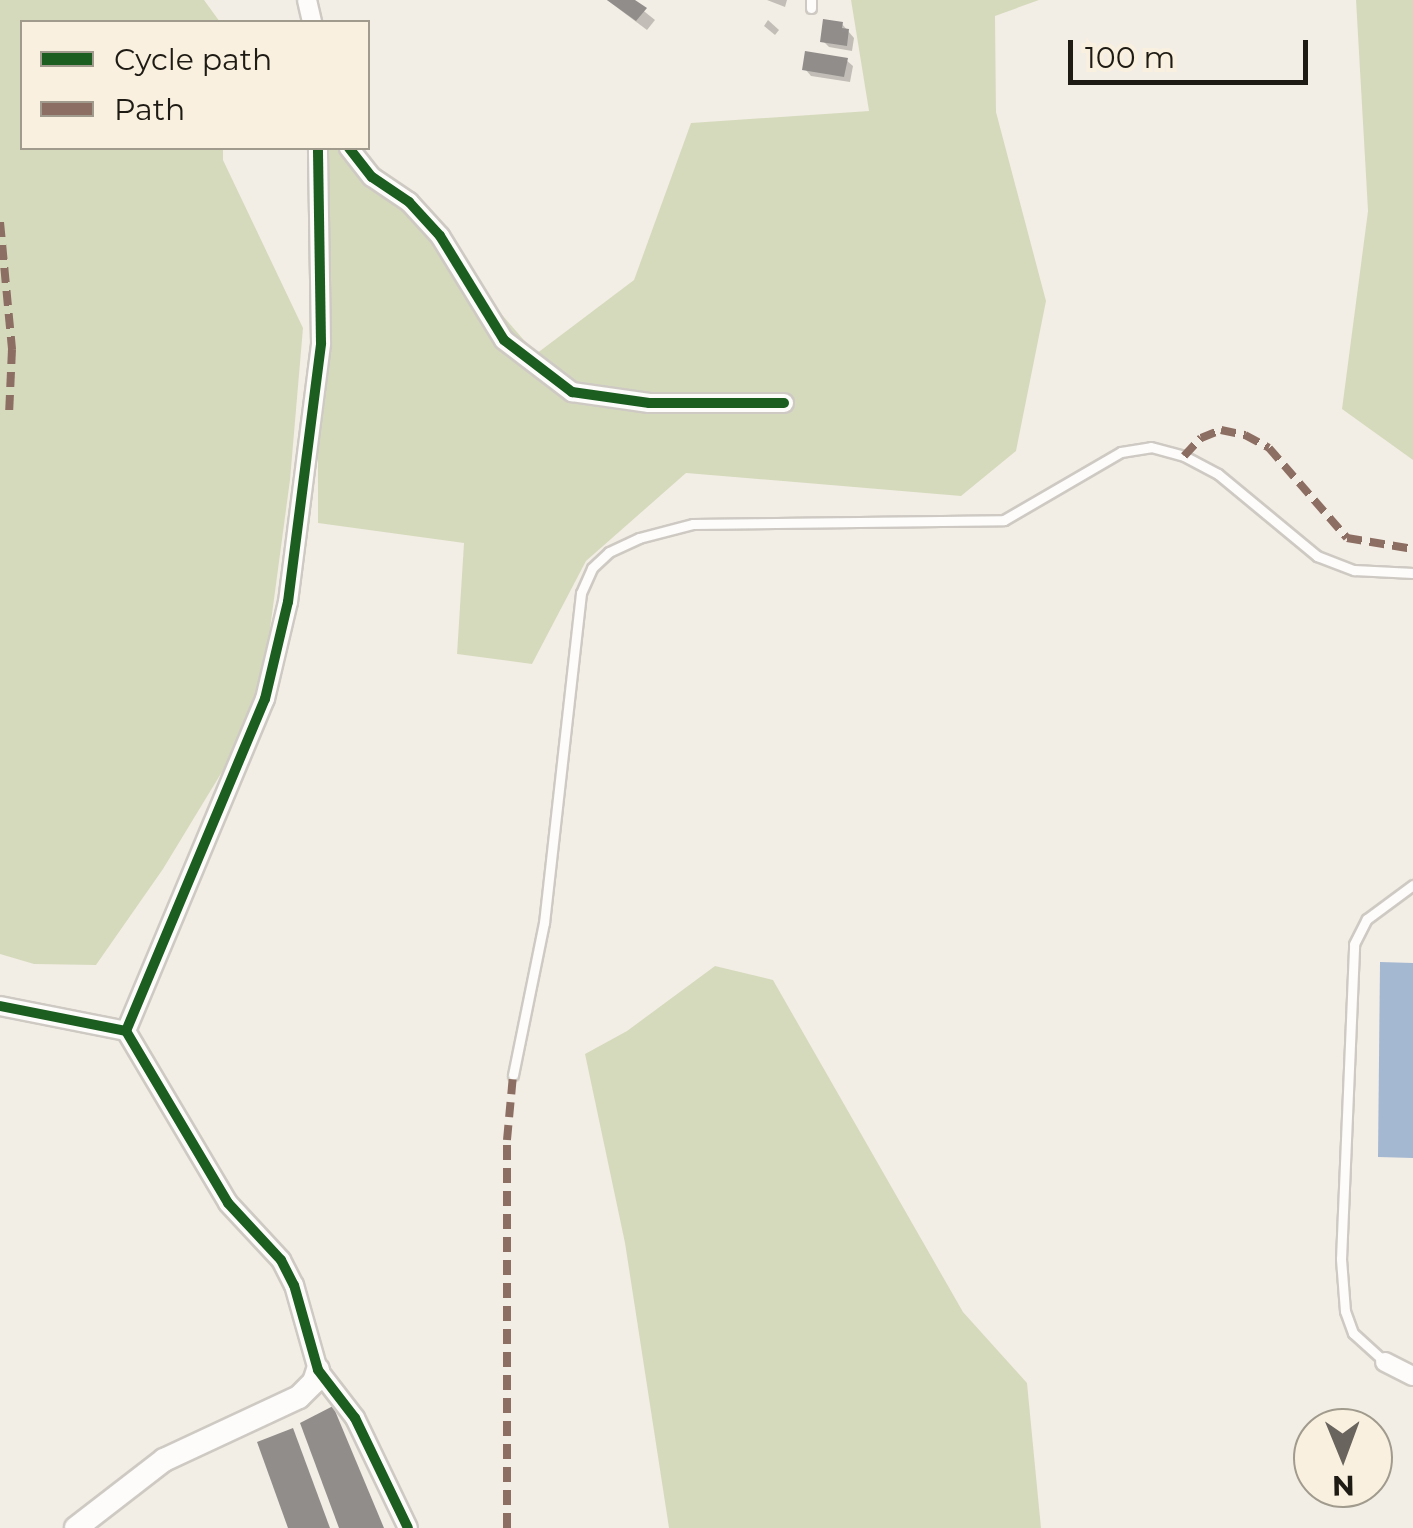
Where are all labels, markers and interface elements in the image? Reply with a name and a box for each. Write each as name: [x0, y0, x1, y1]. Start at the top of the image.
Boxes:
legend: [20, 20, 370, 150]
scale bar: [1073, 20, 1313, 82]
text: 100 m: [1085, 39, 1175, 76]
text: Cycle path: [114, 41, 272, 78]
text: Path: [114, 91, 185, 128]
north arrow: [1293, 1408, 1393, 1508]
text: N: [1332, 1469, 1355, 1503]

